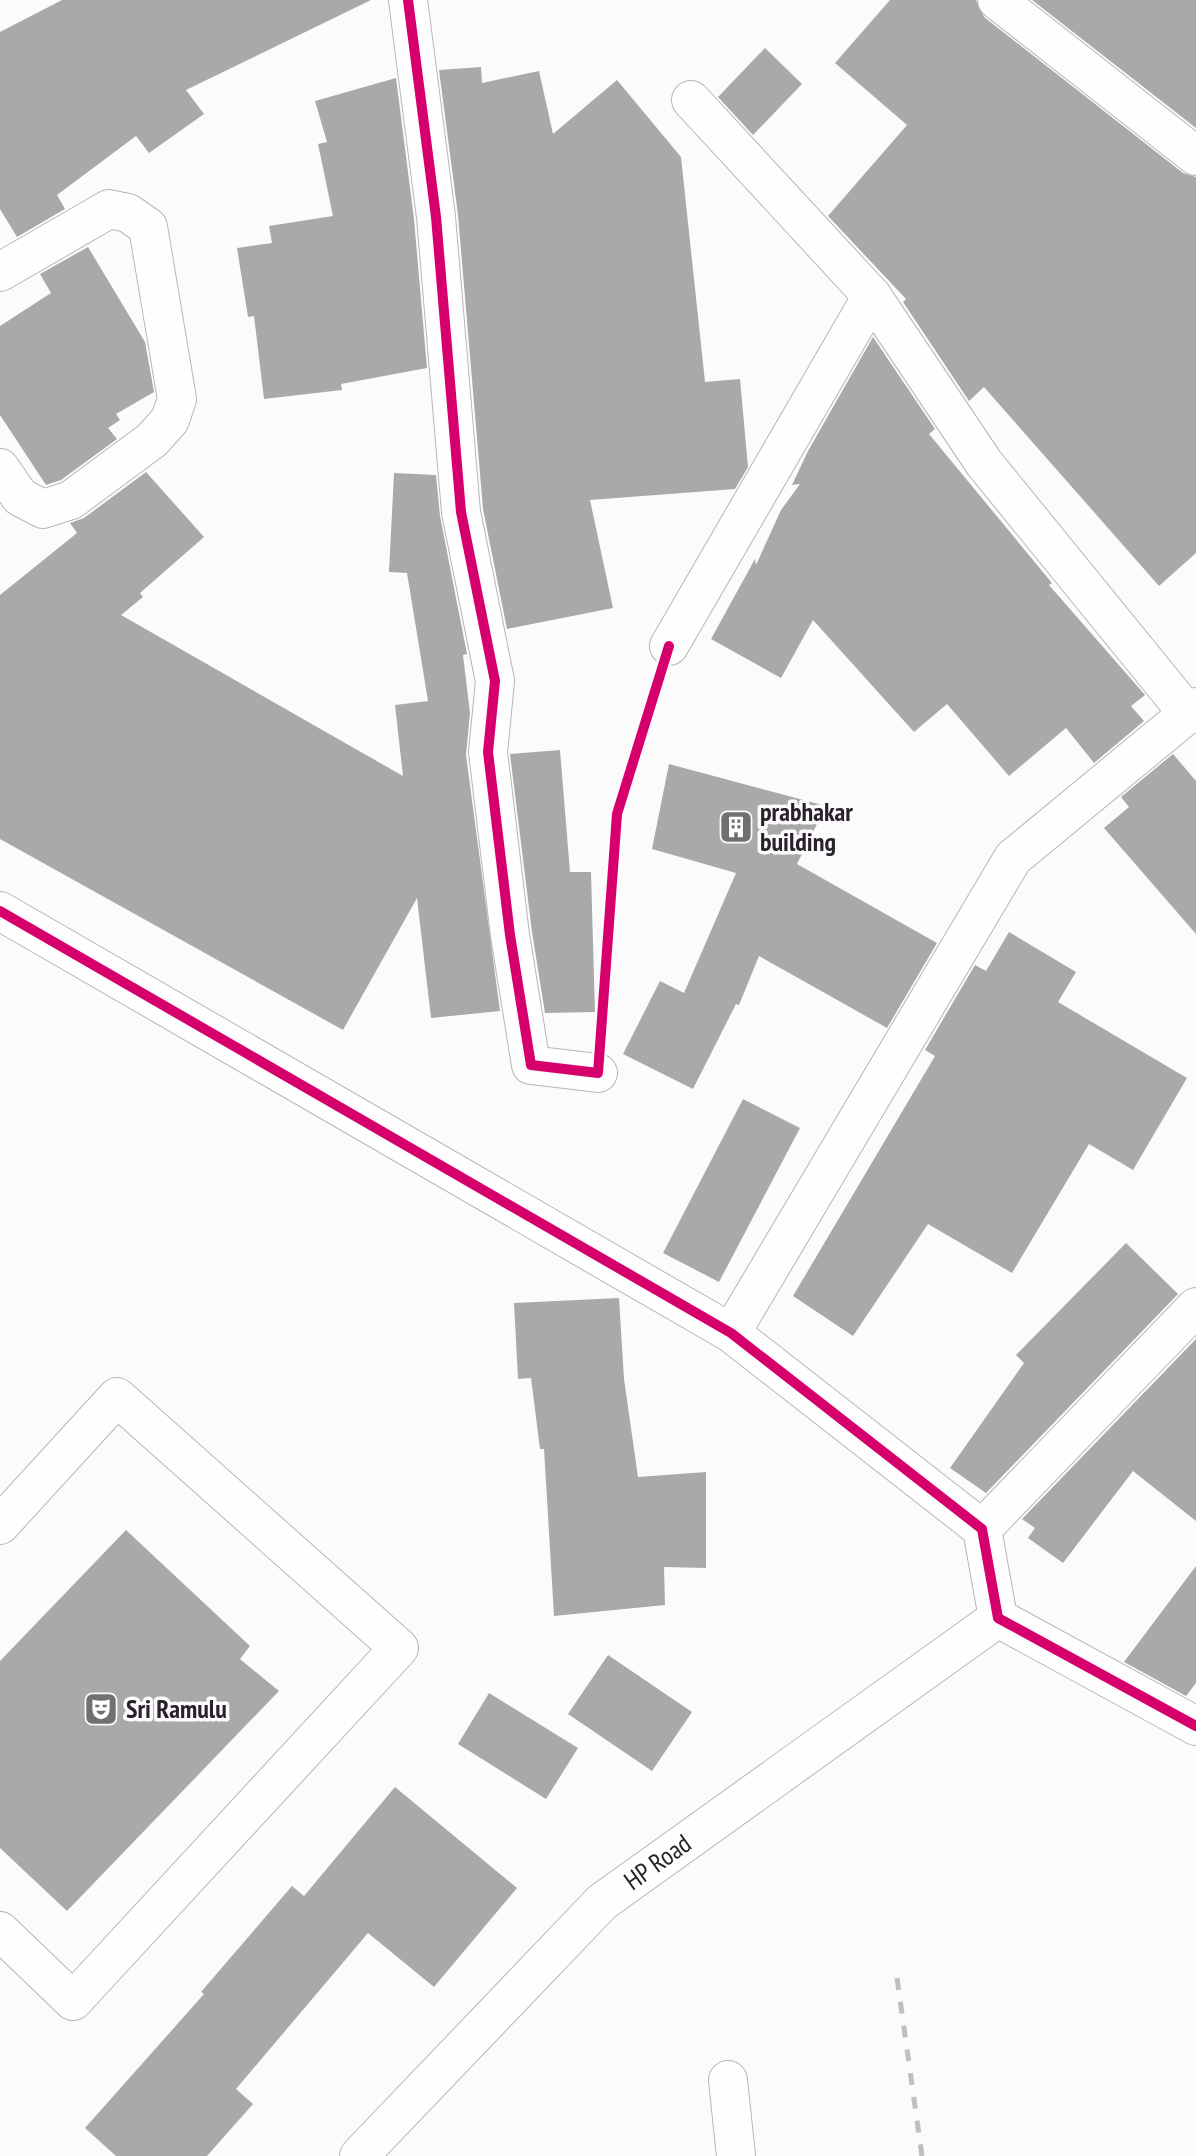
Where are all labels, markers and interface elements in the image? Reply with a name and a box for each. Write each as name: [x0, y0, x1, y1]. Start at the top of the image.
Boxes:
place label: prabhakar building: [760, 795, 853, 858]
building icon: prabhakar building: [717, 808, 755, 846]
theatre icon: Sri Ramulu: [82, 1690, 120, 1728]
place label: Sri Ramulu: [126, 1692, 227, 1725]
street label: HP Road: [617, 1826, 697, 1897]

